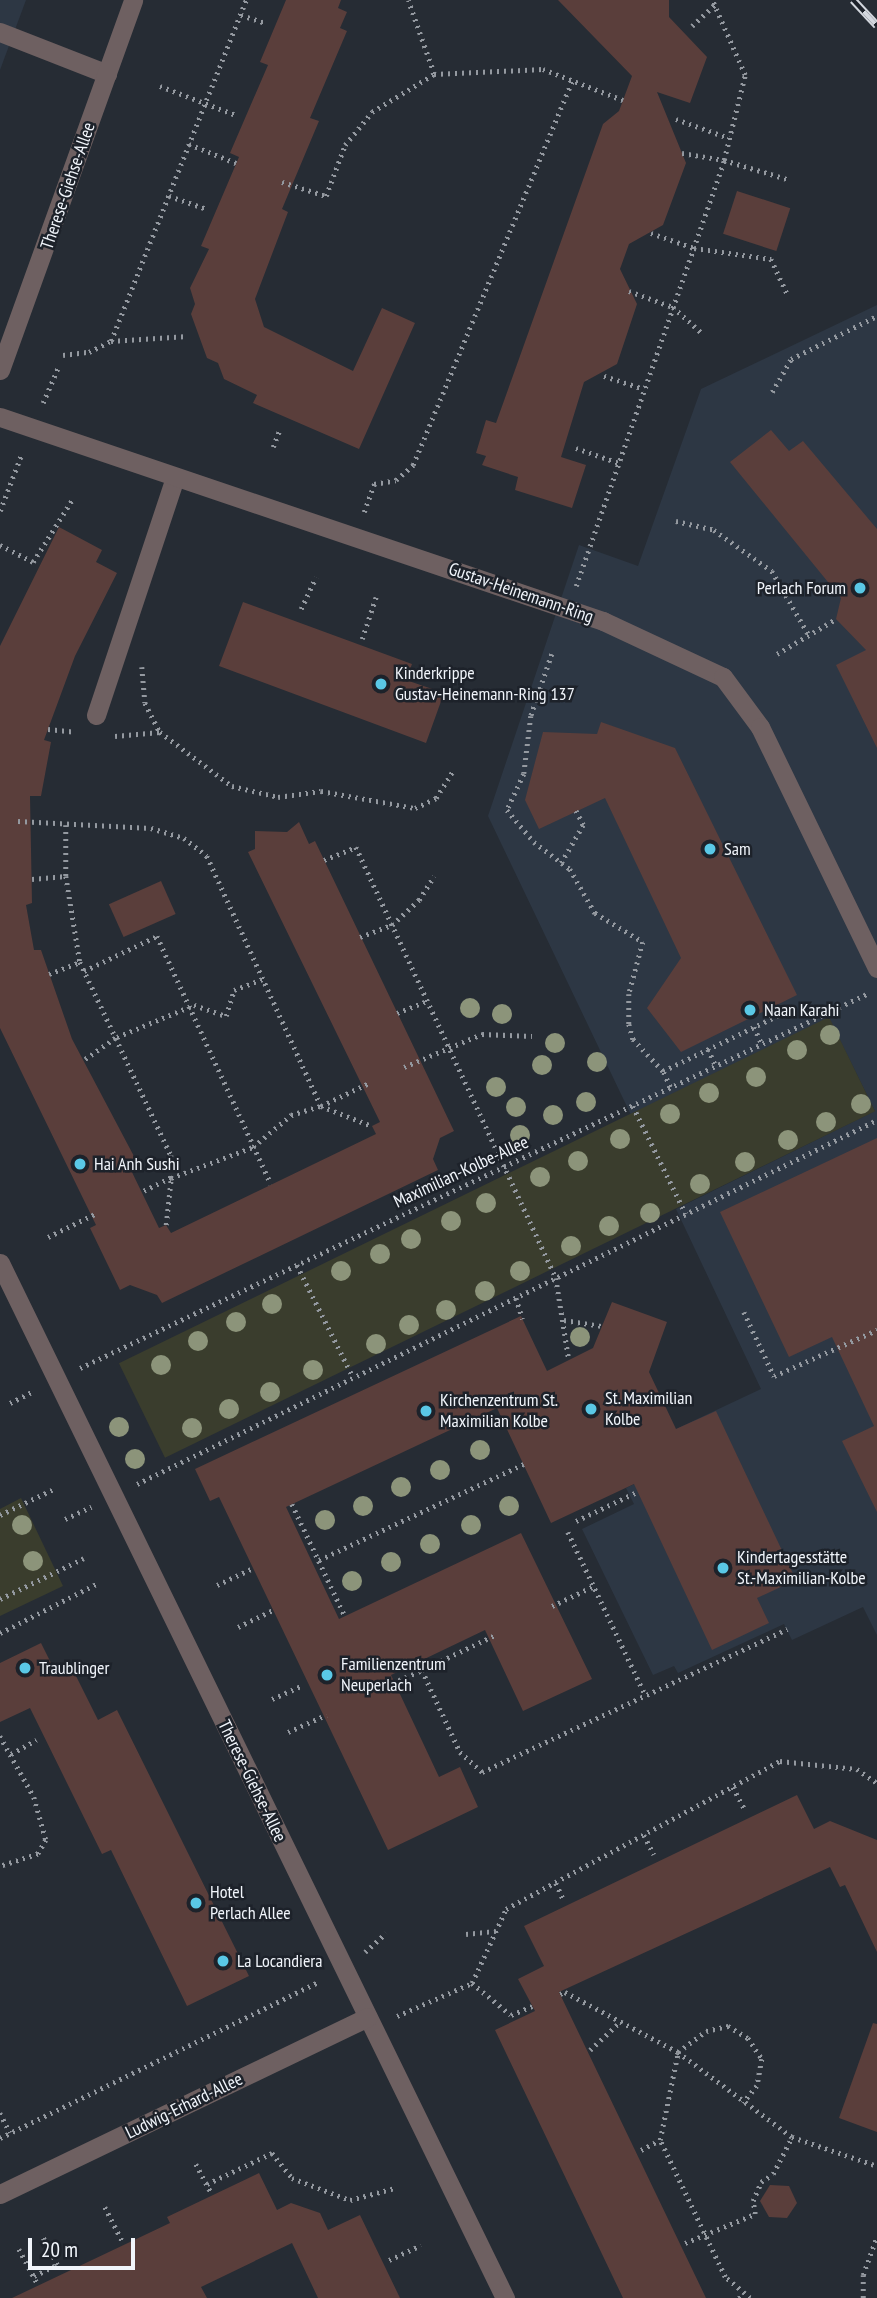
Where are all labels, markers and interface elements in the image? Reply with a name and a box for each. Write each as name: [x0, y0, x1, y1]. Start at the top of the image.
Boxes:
street label: Therese-Giehse-Allee: [36, 120, 100, 252]
street label: Gustav-Heinemann-Ring: [446, 558, 596, 628]
place label: Perlach Forum: [757, 577, 846, 599]
marker: Perlach Forum: [852, 580, 868, 596]
place label: Kinderkrippe Gustav-Heinemann-Ring 137: [395, 663, 575, 706]
marker: Kinderkrippe Gustav-Heinemann-Ring 137: [373, 676, 389, 692]
place label: Sam: [724, 838, 751, 860]
marker: Sam: [702, 841, 718, 857]
place label: Naan Karahi: [764, 999, 839, 1021]
marker: Naan Karahi: [742, 1002, 758, 1018]
street label: Maximilian-Kolbe-Allee: [390, 1131, 532, 1213]
place label: Hai Anh Sushi: [94, 1153, 180, 1175]
marker: Hai Anh Sushi: [72, 1156, 88, 1172]
place label: St. Maximilian Kolbe: [605, 1388, 693, 1430]
place label: Kirchenzentrum St. Maximilian Kolbe: [440, 1390, 558, 1432]
marker: St. Maximilian Kolbe: [583, 1401, 599, 1417]
marker: Kirchenzentrum St. Maximilian Kolbe: [418, 1403, 434, 1419]
place label: Kindertagesstätte St.-Maximilian-Kolbe: [737, 1547, 866, 1590]
marker: Kindertagesstätte St.-Maximilian-Kolbe: [715, 1560, 731, 1576]
place label: Familienzentrum Neuperlach: [341, 1654, 446, 1696]
place label: Traublinger: [39, 1657, 109, 1679]
marker: Traublinger: [17, 1660, 33, 1676]
marker: Familienzentrum Neuperlach: [319, 1667, 335, 1683]
street label: Therese-Giehse-Allee: [213, 1717, 291, 1845]
place label: Hotel Perlach Allee: [210, 1882, 291, 1924]
marker: Hotel Perlach Allee: [188, 1895, 204, 1911]
place label: La Locandiera: [237, 1950, 322, 1972]
marker: La Locandiera: [215, 1953, 231, 1969]
street label: Ludwig-Erhard-Allee: [122, 2068, 246, 2144]
scale bar: [32, 2224, 138, 2268]
text: 20 m: [41, 2236, 78, 2263]

